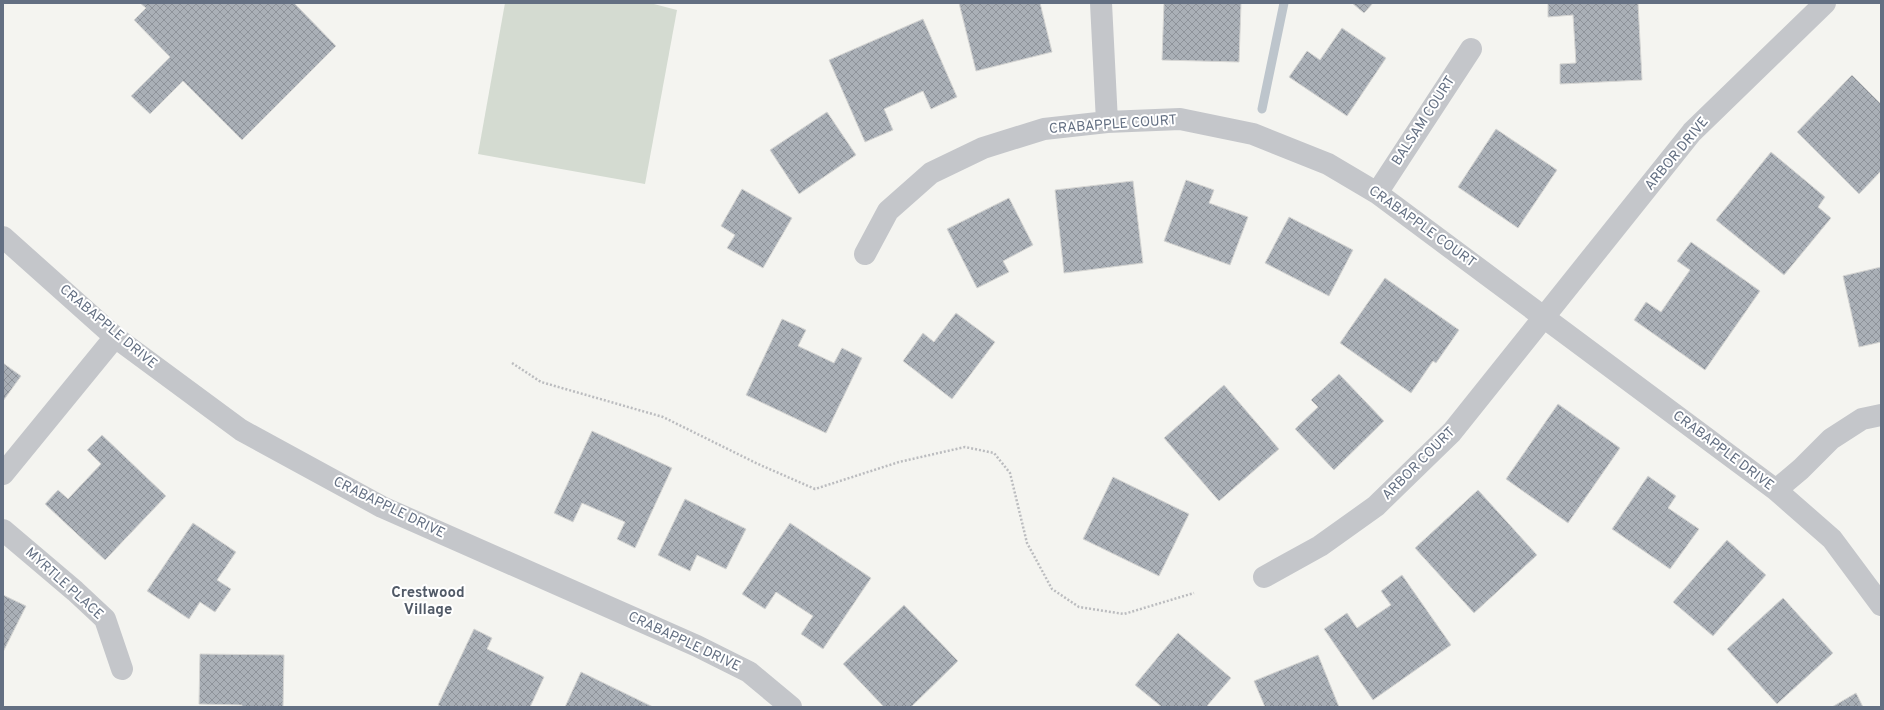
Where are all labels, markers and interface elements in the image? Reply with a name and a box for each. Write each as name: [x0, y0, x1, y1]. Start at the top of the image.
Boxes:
street label: BALSAM COURT: [1389, 73, 1459, 169]
street label: CRABAPPLE COURT: [1049, 112, 1177, 138]
street label: ARBOR DRIVE: [1641, 114, 1713, 194]
street label: CRABAPPLE COURT: [1365, 182, 1479, 272]
street label: CRABAPPLE DRIVE: [56, 281, 160, 373]
street label: CRABAPPLE DRIVE: [1669, 407, 1777, 495]
street label: ARBOR COURT: [1379, 424, 1459, 504]
street label: CRABAPPLE DRIVE: [330, 474, 448, 542]
street label: MYRTLE PLACE: [21, 544, 107, 624]
district label: Crestwood Village: [391, 584, 465, 620]
street label: CRABAPPLE DRIVE: [625, 608, 743, 676]

